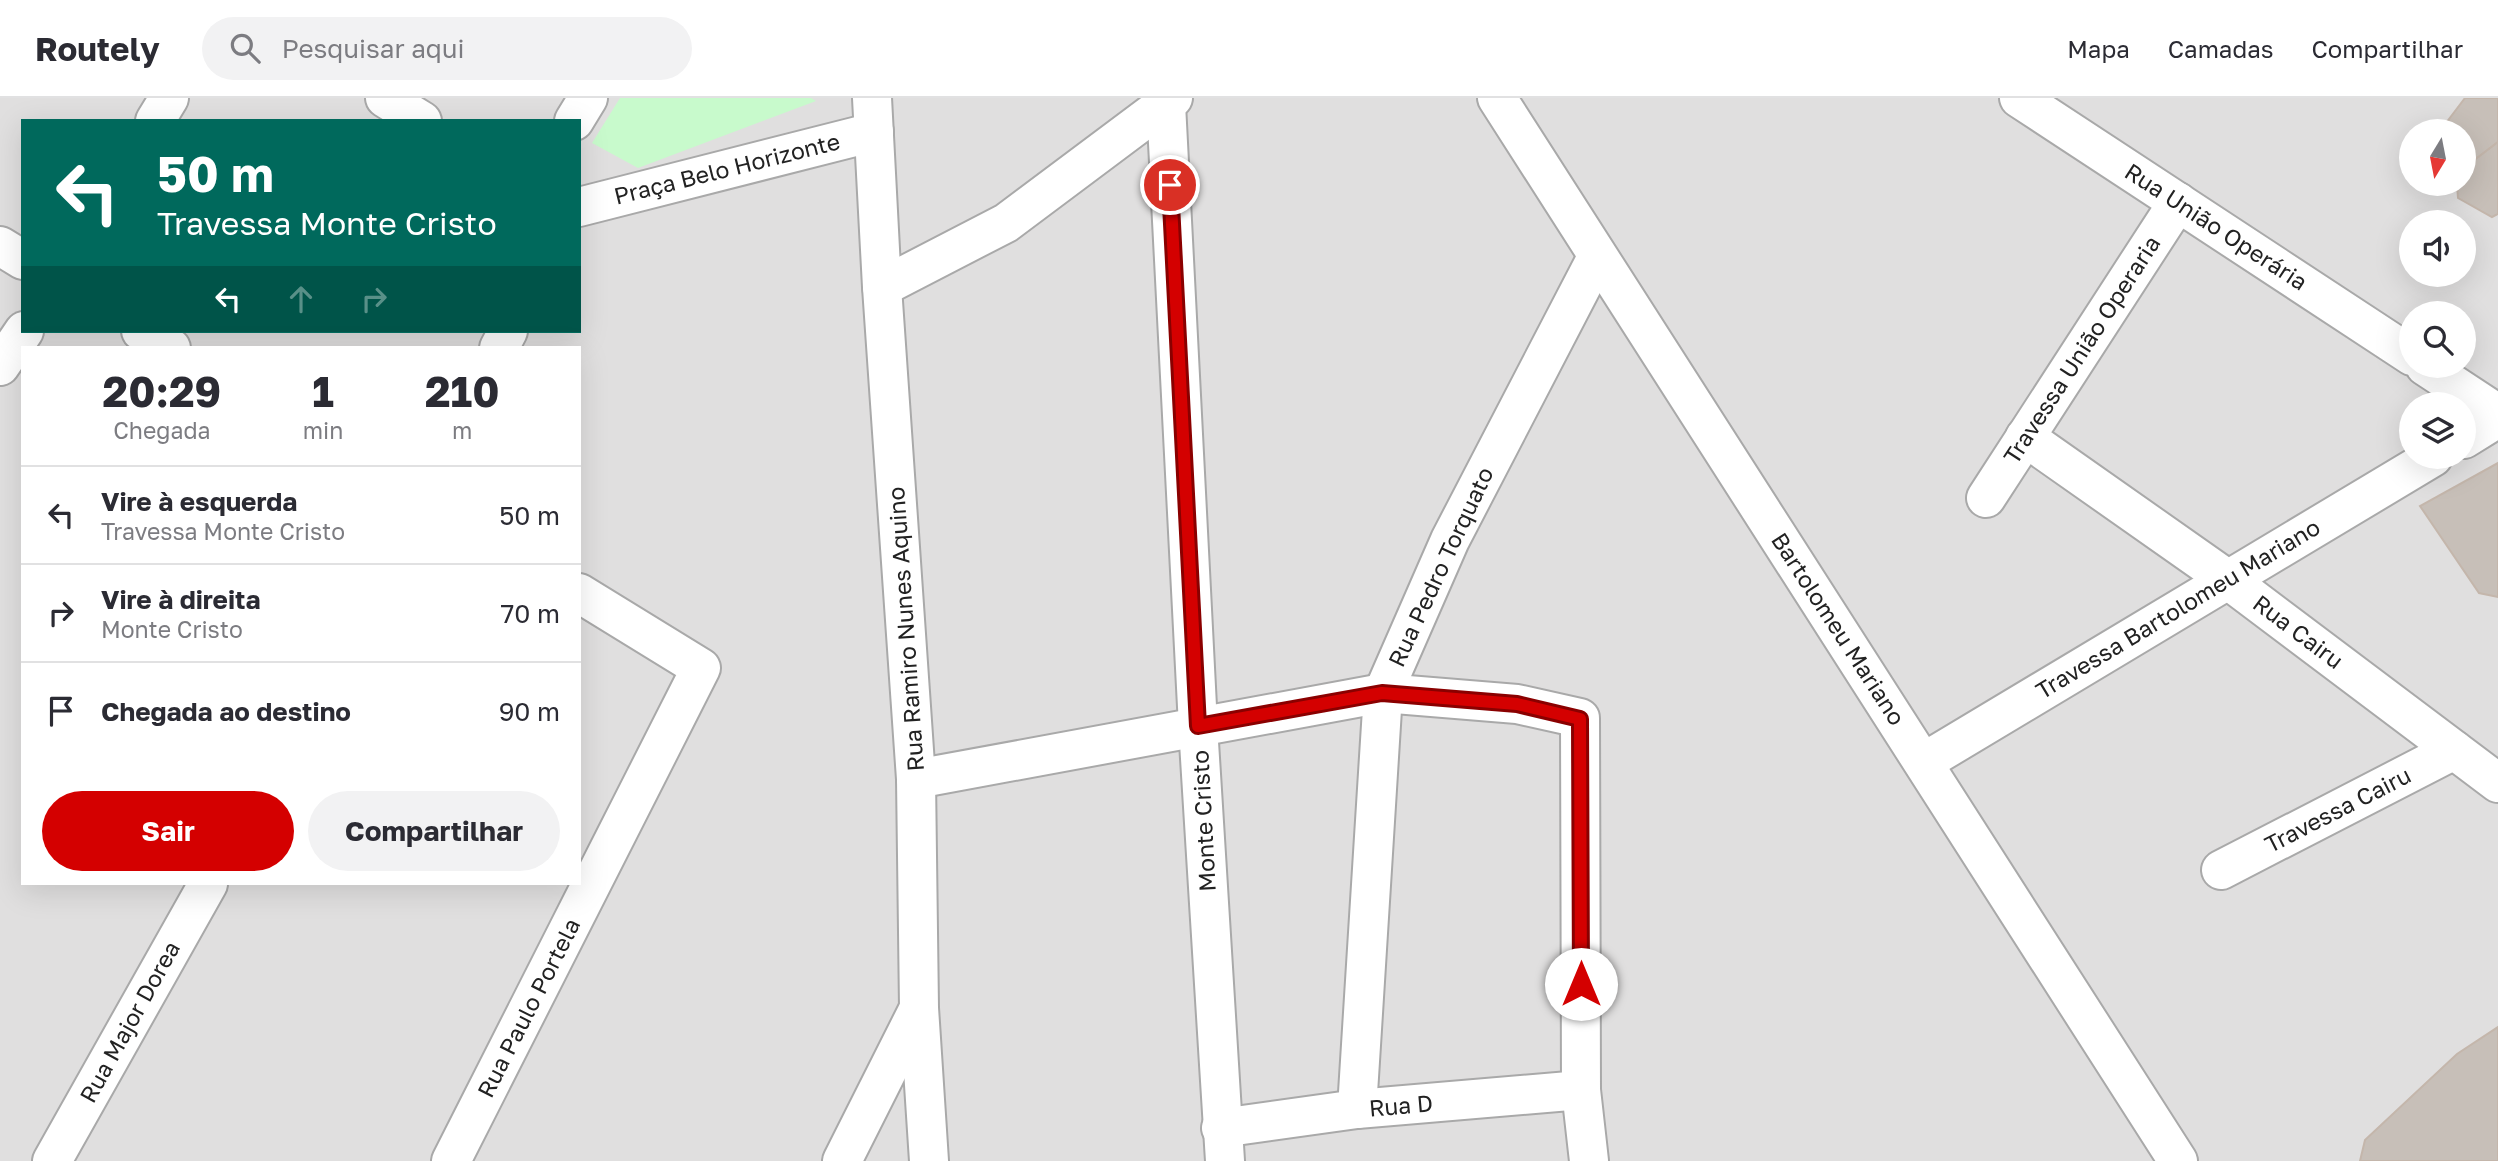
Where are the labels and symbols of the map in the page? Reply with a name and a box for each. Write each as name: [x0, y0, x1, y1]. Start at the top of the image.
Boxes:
north arrow: [2399, 119, 2476, 196]
street label: Praça Belo Horizonte: [611, 126, 843, 210]
pin: [1140, 155, 1200, 215]
street label: Rua União Operária: [2120, 157, 2313, 296]
street label: Travessa União Operaria: [1997, 230, 2165, 469]
street label: Rua Pedro Torquato: [1382, 462, 1499, 671]
street label: Rua Ramiro Nunes Aquino: [881, 486, 929, 772]
street label: Travessa Bartolomeu Mariano: [2030, 512, 2325, 704]
street label: Bartolomeu Mariano: [1766, 527, 1912, 730]
street label: Rua Cairu: [2248, 588, 2349, 674]
street label: Monte Cristo: [1185, 750, 1221, 893]
street label: Travessa Cairu: [2260, 760, 2415, 858]
street label: Rua Paulo Portela: [471, 913, 585, 1102]
street label: Rua Major Dorea: [73, 936, 185, 1107]
position arrow: [1544, 947, 1618, 1021]
street label: Rua D: [1368, 1088, 1434, 1122]

